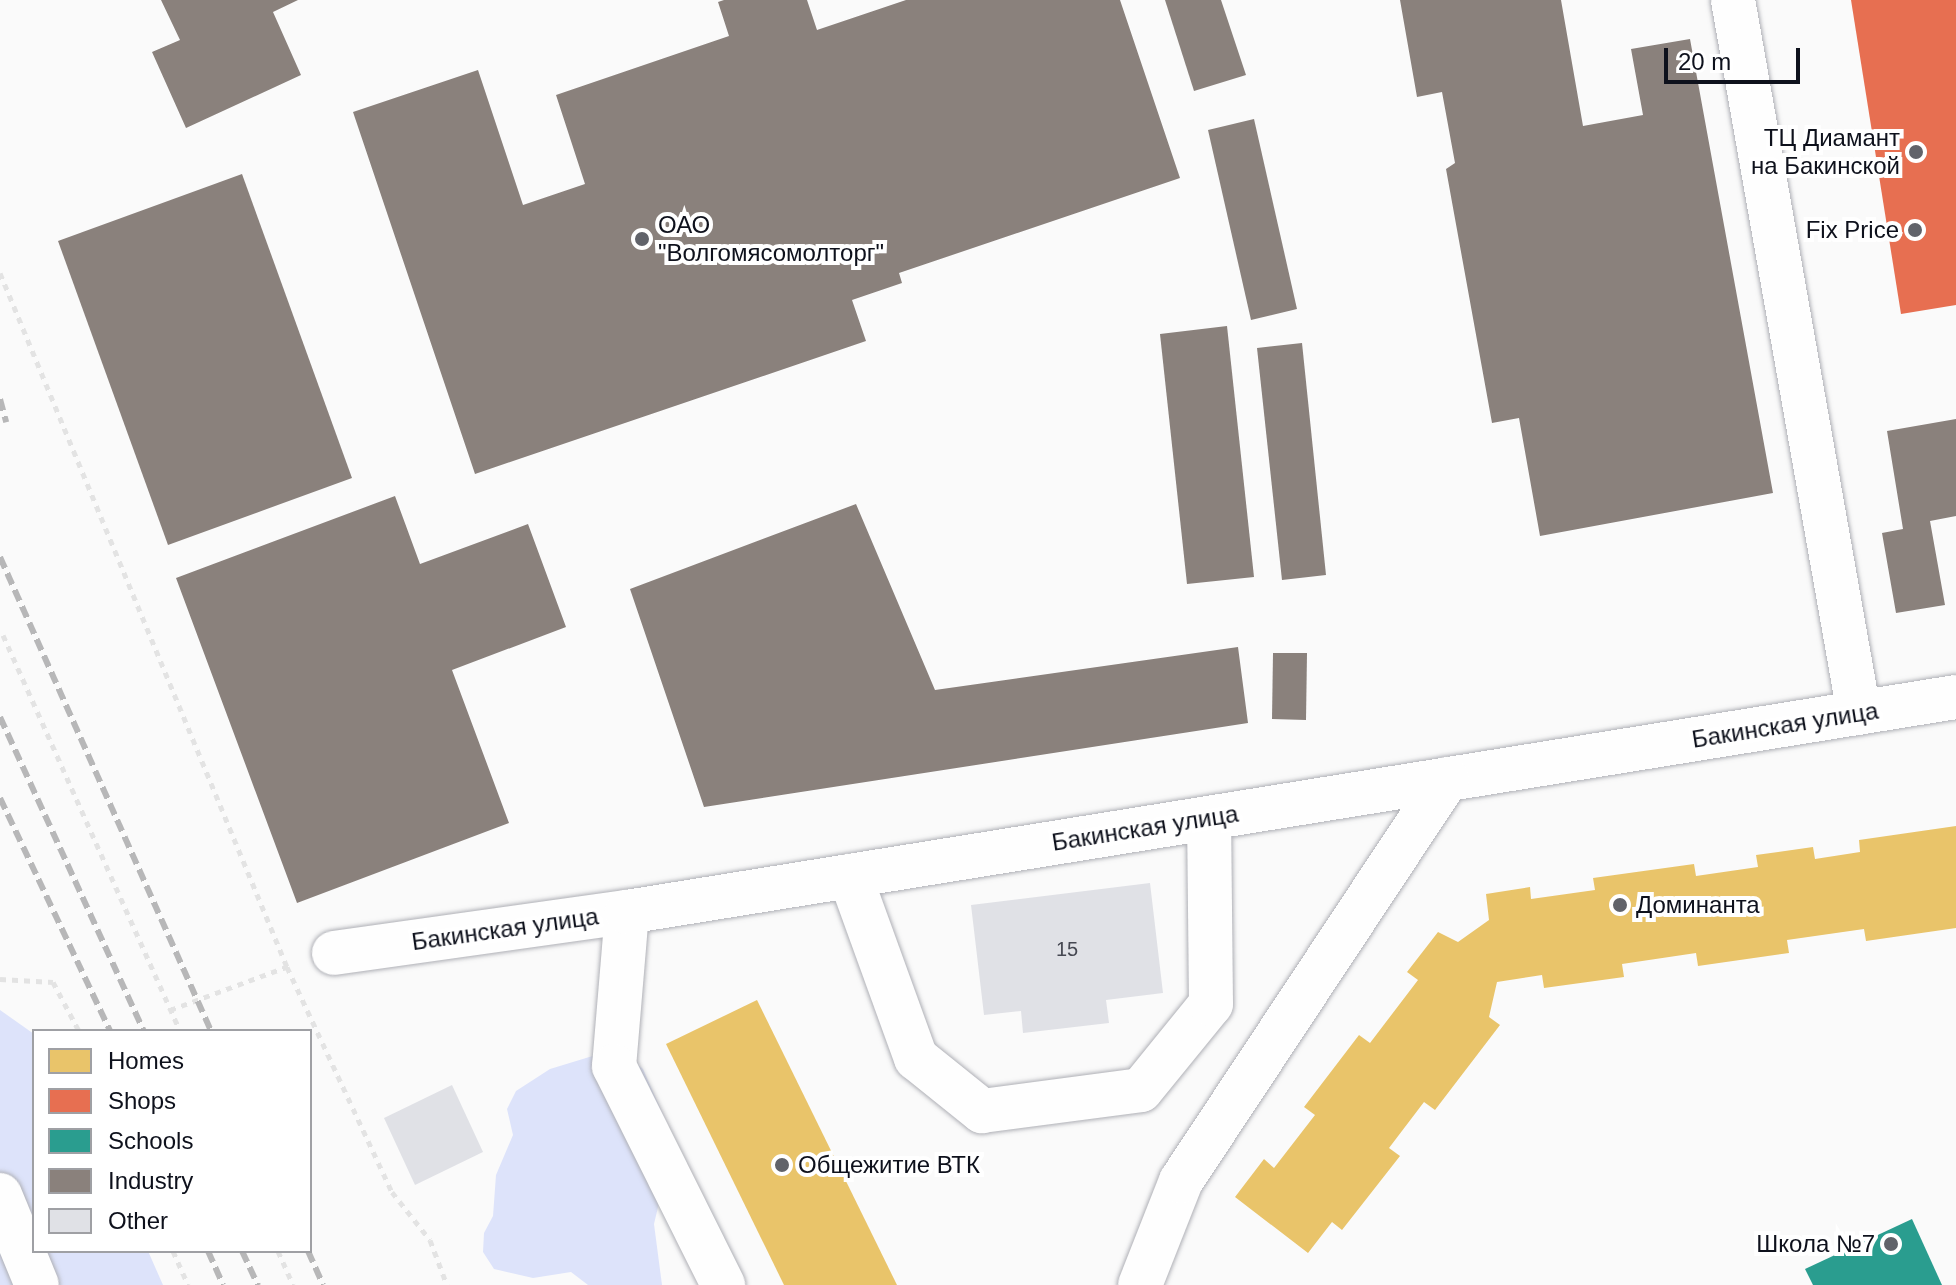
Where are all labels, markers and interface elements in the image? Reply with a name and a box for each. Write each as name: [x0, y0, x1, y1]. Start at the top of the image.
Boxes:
scale bar: [1668, 32, 1804, 82]
text: 20 m: [1678, 48, 1731, 75]
place label: ТЦ Диамант на Бакинской: [1751, 124, 1900, 180]
marker: ТЦ Диамант на Бакинской: [1907, 143, 1925, 161]
place label: ОАО "Волгомясомолторг": [658, 211, 884, 267]
place label: Fix Price: [1806, 216, 1899, 244]
marker: Fix Price: [1906, 221, 1924, 239]
marker: ОАО "Волгомясомолторг": [633, 230, 651, 248]
street label: Бакинская улица: [1690, 696, 1880, 754]
street label: Бакинская улица: [1050, 799, 1240, 857]
place label: Доминанта: [1636, 891, 1760, 919]
marker: Доминанта: [1611, 896, 1629, 914]
street label: Бакинская улица: [410, 902, 600, 956]
house number: 15: [1056, 937, 1078, 961]
legend: [32, 1029, 312, 1253]
text: Homes: [108, 1047, 184, 1074]
text: Shops: [108, 1087, 176, 1114]
text: Schools: [108, 1127, 193, 1154]
place label: Общежитие ВТК: [798, 1151, 980, 1179]
marker: Общежитие ВТК: [773, 1156, 791, 1174]
text: Industry: [108, 1167, 193, 1194]
text: Other: [108, 1207, 168, 1234]
place label: Школа №7: [1756, 1230, 1875, 1258]
marker: Школа №7: [1882, 1235, 1900, 1253]

